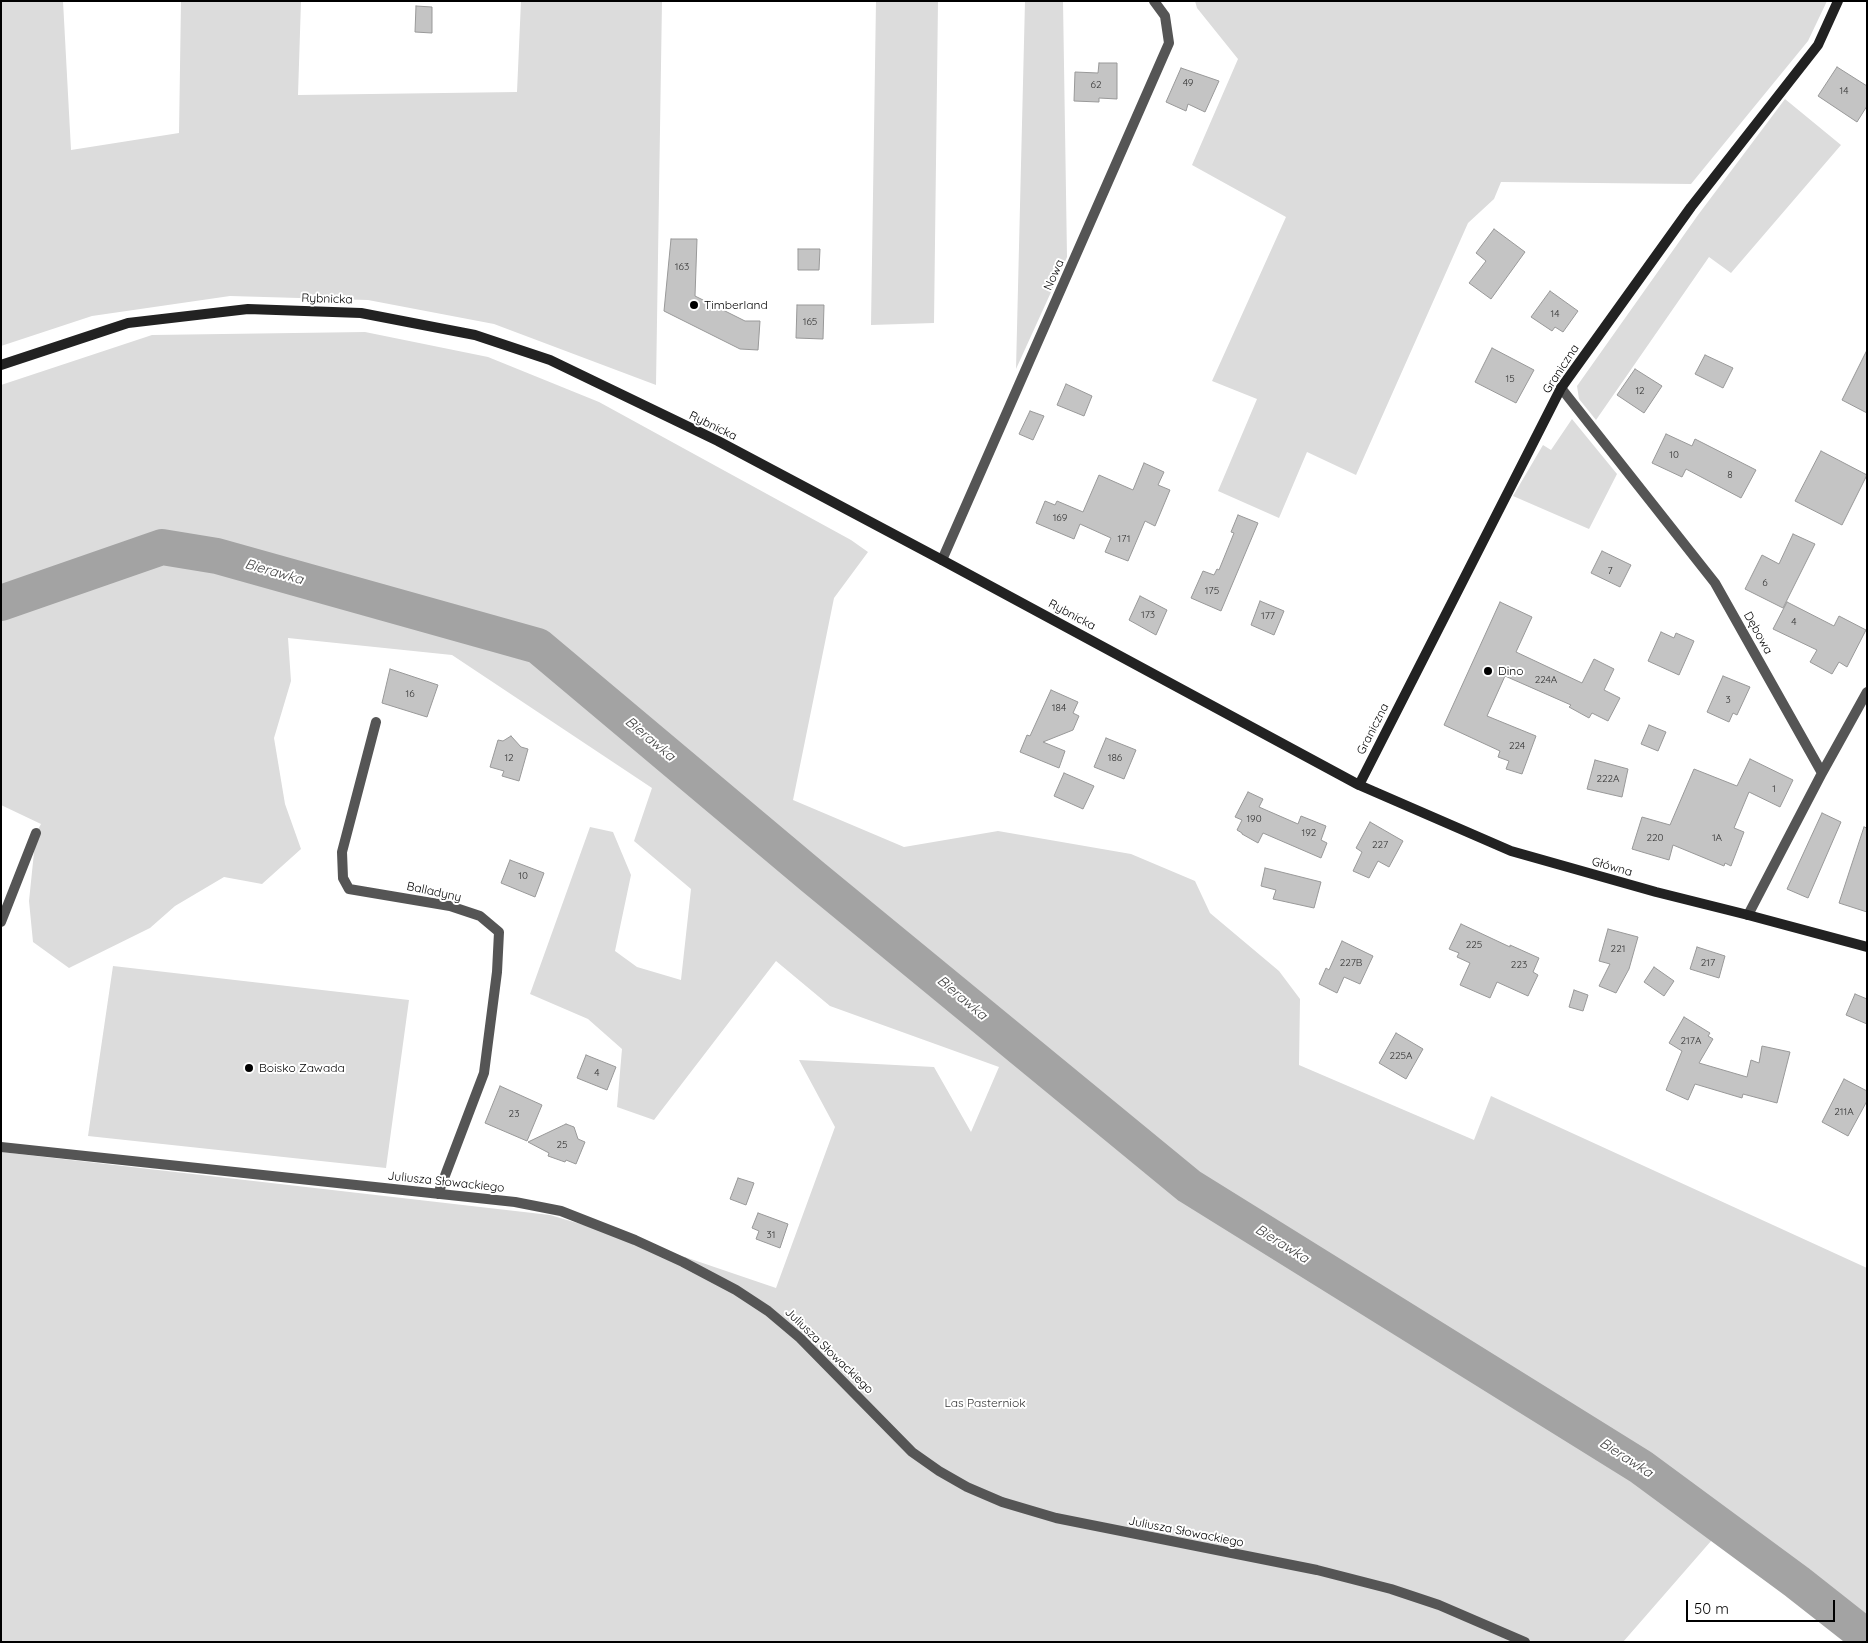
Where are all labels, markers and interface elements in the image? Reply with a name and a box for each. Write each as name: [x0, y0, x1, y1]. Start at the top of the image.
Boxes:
house number: 49: [1183, 77, 1193, 89]
house number: 62: [1091, 79, 1101, 91]
house number: 14: [1840, 85, 1848, 97]
street label: Nowa: [1041, 257, 1067, 293]
house number: 163: [675, 261, 689, 273]
street label: Rybnicka: [301, 291, 353, 307]
place label: Timberland: [704, 298, 768, 312]
marker: Timberland: [688, 299, 700, 311]
house number: 14: [1551, 308, 1559, 320]
house number: 165: [803, 316, 817, 328]
street label: Graniczna: [1540, 342, 1582, 396]
house number: 15: [1505, 373, 1515, 385]
house number: 12: [1635, 385, 1645, 397]
street label: Rybnicka: [687, 408, 739, 444]
house number: 10: [1669, 449, 1679, 461]
house number: 8: [1727, 469, 1733, 481]
house number: 169: [1053, 512, 1067, 524]
house number: 171: [1117, 533, 1131, 545]
water label: Bierawka: [243, 556, 305, 588]
house number: 7: [1607, 565, 1613, 577]
house number: 6: [1762, 577, 1768, 589]
house number: 175: [1205, 585, 1219, 597]
street label: Rybnicka: [1046, 597, 1098, 633]
house number: 173: [1141, 609, 1155, 621]
street label: Dębowa: [1740, 609, 1776, 657]
house number: 177: [1261, 610, 1275, 622]
house number: 4: [1791, 616, 1797, 628]
place label: Dino: [1498, 664, 1523, 678]
marker: Dino: [1482, 665, 1494, 677]
house number: 224A: [1535, 674, 1557, 686]
house number: 16: [405, 688, 415, 700]
house number: 3: [1725, 694, 1731, 706]
street label: Graniczna: [1354, 701, 1392, 757]
house number: 184: [1052, 702, 1066, 714]
water label: Bierawka: [622, 713, 678, 765]
house number: 224: [1509, 740, 1525, 752]
house number: 12: [504, 752, 514, 764]
house number: 186: [1108, 752, 1122, 764]
house number: 222A: [1596, 773, 1620, 785]
house number: 1: [1772, 783, 1776, 795]
house number: 190: [1246, 813, 1262, 825]
house number: 192: [1302, 827, 1316, 839]
house number: 220: [1646, 832, 1664, 844]
house number: 1A: [1712, 832, 1722, 844]
house number: 227: [1372, 839, 1388, 851]
street label: Główna: [1590, 854, 1634, 880]
house number: 10: [518, 870, 528, 882]
street label: Balladyny: [405, 879, 463, 905]
house number: 225: [1466, 939, 1482, 951]
house number: 221: [1611, 943, 1625, 955]
house number: 227B: [1340, 957, 1362, 969]
house number: 217: [1701, 957, 1715, 969]
house number: 223: [1511, 959, 1527, 971]
water label: Bierawka: [934, 972, 990, 1024]
house number: 217A: [1681, 1035, 1701, 1047]
house number: 225A: [1390, 1050, 1412, 1062]
place label: Boisko Zawada: [259, 1061, 345, 1075]
marker: Boisko Zawada: [243, 1062, 255, 1074]
house number: 4: [594, 1067, 600, 1079]
house number: 211A: [1834, 1106, 1854, 1118]
house number: 23: [509, 1108, 519, 1120]
house number: 25: [557, 1139, 567, 1151]
street label: Juliusza Słowackiego: [387, 1169, 505, 1195]
water label: Bierawka: [1252, 1221, 1312, 1267]
house number: 31: [767, 1229, 775, 1241]
street label: Juliusza Słowackiego: [782, 1305, 876, 1397]
park label: Las Pasterniok: [944, 1396, 1026, 1410]
water label: Bierawka: [1596, 1435, 1656, 1481]
street label: Juliusza Słowackiego: [1127, 1514, 1245, 1550]
scale bar: [1688, 1590, 1837, 1622]
text: 50 m: [1694, 1599, 1729, 1618]

